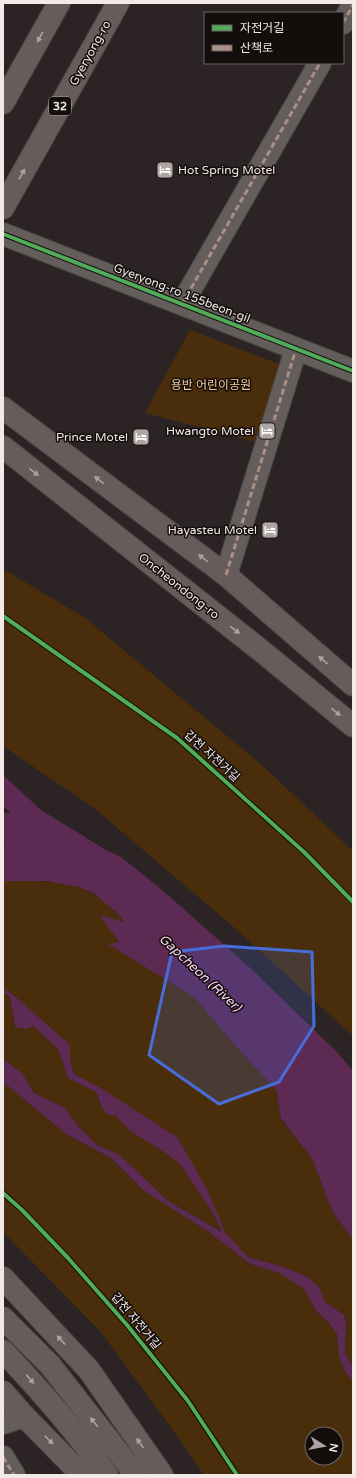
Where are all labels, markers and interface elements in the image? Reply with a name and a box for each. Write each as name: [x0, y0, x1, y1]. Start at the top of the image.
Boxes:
legend: [204, 12, 344, 64]
street label: Gyeryong-ro: [66, 18, 114, 88]
text: 자전거길: [240, 21, 284, 35]
one-way arrow: [37, 31, 43, 43]
text: 산책로: [240, 41, 273, 55]
road number: 32: [49, 97, 71, 115]
hotel icon: Hot Spring Motel: [155, 160, 175, 180]
place label: Hot Spring Motel: [178, 163, 275, 177]
one-way arrow: [19, 168, 25, 180]
street label: Gyeryong-ro 155beon-gil: [112, 260, 252, 326]
park label: 용반 어린이공원: [171, 378, 251, 392]
hotel icon: Hwangto Motel: [257, 421, 277, 441]
place label: Hwangto Motel: [166, 424, 254, 438]
hotel icon: Prince Motel: [131, 427, 151, 447]
place label: Prince Motel: [56, 430, 128, 444]
one-way arrow: [28, 467, 39, 476]
one-way arrow: [93, 476, 104, 484]
hotel icon: Hayasteu Motel: [260, 520, 280, 540]
place label: Hayasteu Motel: [168, 523, 257, 537]
street label: Oncheondong-ro: [136, 550, 222, 622]
one-way arrow: [197, 554, 208, 562]
one-way arrow: [229, 626, 240, 634]
one-way arrow: [318, 655, 329, 664]
one-way arrow: [330, 708, 341, 716]
street label: 갑천 자전거길: [182, 728, 242, 784]
water label: Gapcheon (River): [156, 931, 245, 1016]
street label: 갑천 자전거길: [108, 1290, 164, 1352]
one-way arrow: [56, 1335, 66, 1345]
one-way arrow: [25, 1374, 34, 1384]
one-way arrow: [90, 1417, 99, 1428]
north arrow: [304, 1426, 344, 1466]
one-way arrow: [44, 1435, 54, 1445]
one-way arrow: [136, 1438, 144, 1448]
text: N: [326, 1442, 341, 1453]

